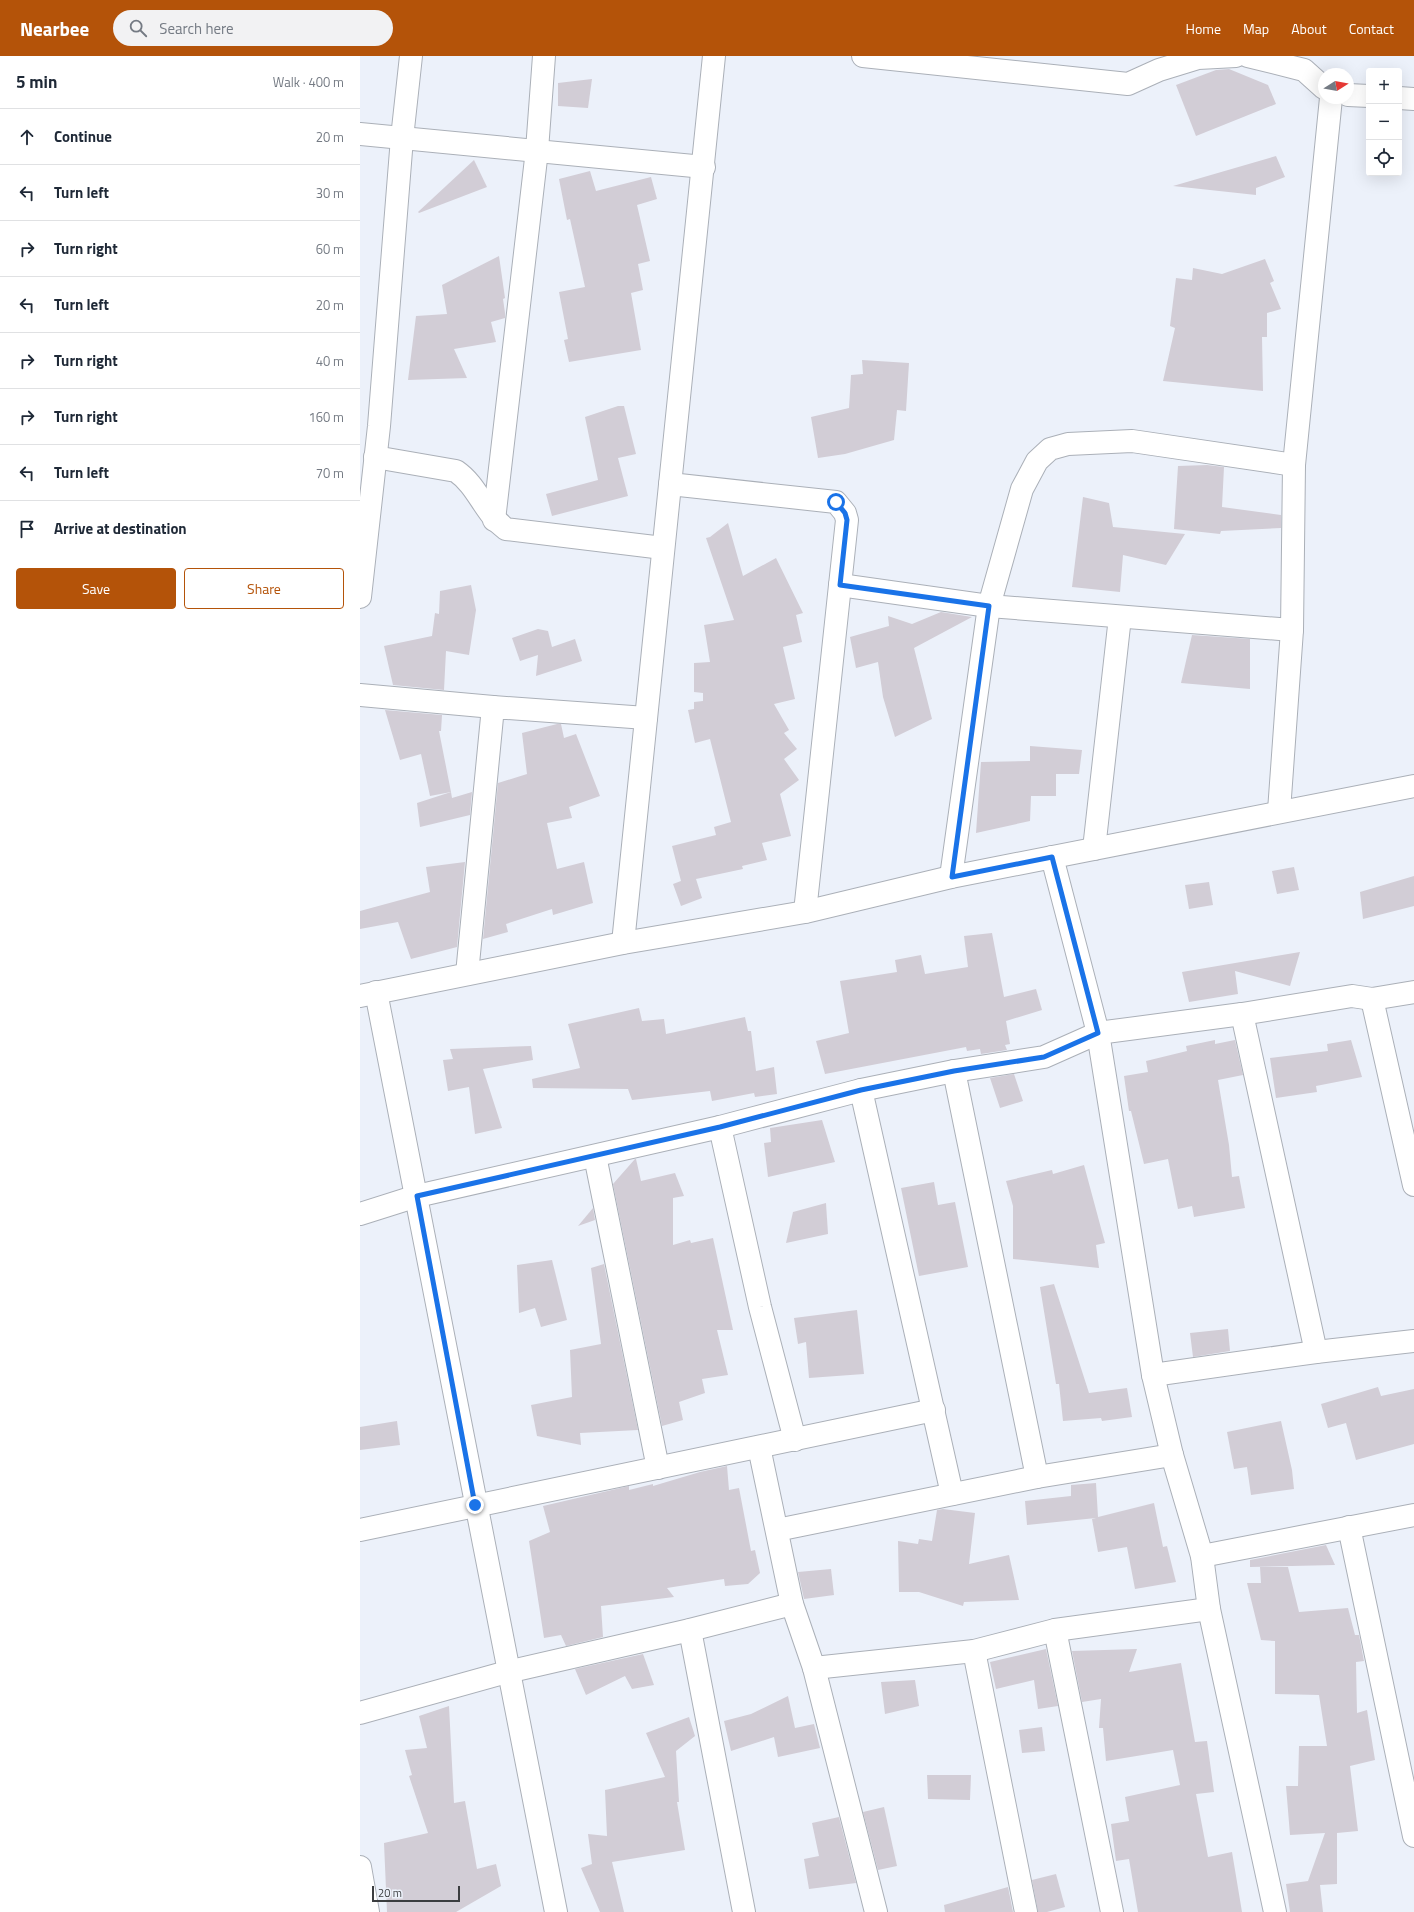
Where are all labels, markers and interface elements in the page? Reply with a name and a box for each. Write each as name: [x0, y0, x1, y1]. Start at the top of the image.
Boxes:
search box: [113, 10, 393, 46]
text: Nearbee: [20, 14, 89, 43]
icon: search: [127, 17, 149, 39]
text: Search here: [159, 17, 234, 40]
text: Home: [1186, 18, 1221, 39]
text: Map: [1243, 18, 1269, 39]
text: About: [1291, 18, 1327, 39]
text: Contact: [1349, 18, 1394, 39]
north arrow: [1318, 68, 1354, 104]
map controls: [1366, 68, 1402, 176]
button: +: [1366, 68, 1402, 104]
text: 5 min: [16, 69, 57, 95]
text: Walk · 400 m: [273, 72, 344, 92]
button: −: [1366, 104, 1402, 140]
text: Continue: [54, 125, 112, 148]
icon: ahead: [16, 126, 38, 148]
text: 20 m: [316, 127, 344, 147]
button: locate: [1366, 140, 1402, 176]
text: Turn left: [54, 181, 109, 204]
icon: left: [16, 182, 38, 204]
text: 30 m: [316, 183, 344, 203]
text: Turn right: [54, 237, 118, 260]
icon: right: [16, 238, 38, 260]
text: 60 m: [316, 239, 344, 259]
text: Turn left: [54, 293, 109, 316]
icon: left: [16, 294, 38, 316]
text: 20 m: [316, 295, 344, 315]
text: Turn right: [54, 349, 118, 372]
icon: right: [16, 350, 38, 372]
text: 40 m: [316, 351, 344, 371]
text: Turn right: [54, 405, 118, 428]
icon: right: [16, 406, 38, 428]
text: 160 m: [308, 407, 344, 427]
text: Turn left: [54, 461, 109, 484]
icon: left: [16, 462, 38, 484]
text: 70 m: [316, 463, 344, 483]
route start: [827, 493, 845, 511]
text: Arrive at destination: [54, 517, 187, 540]
icon: arrive: [16, 518, 38, 540]
button: Save: [16, 568, 176, 609]
button: Share: [184, 568, 344, 609]
route end: [466, 1496, 484, 1514]
scale bar: [372, 1884, 460, 1903]
text: 20 m: [378, 1885, 402, 1901]

